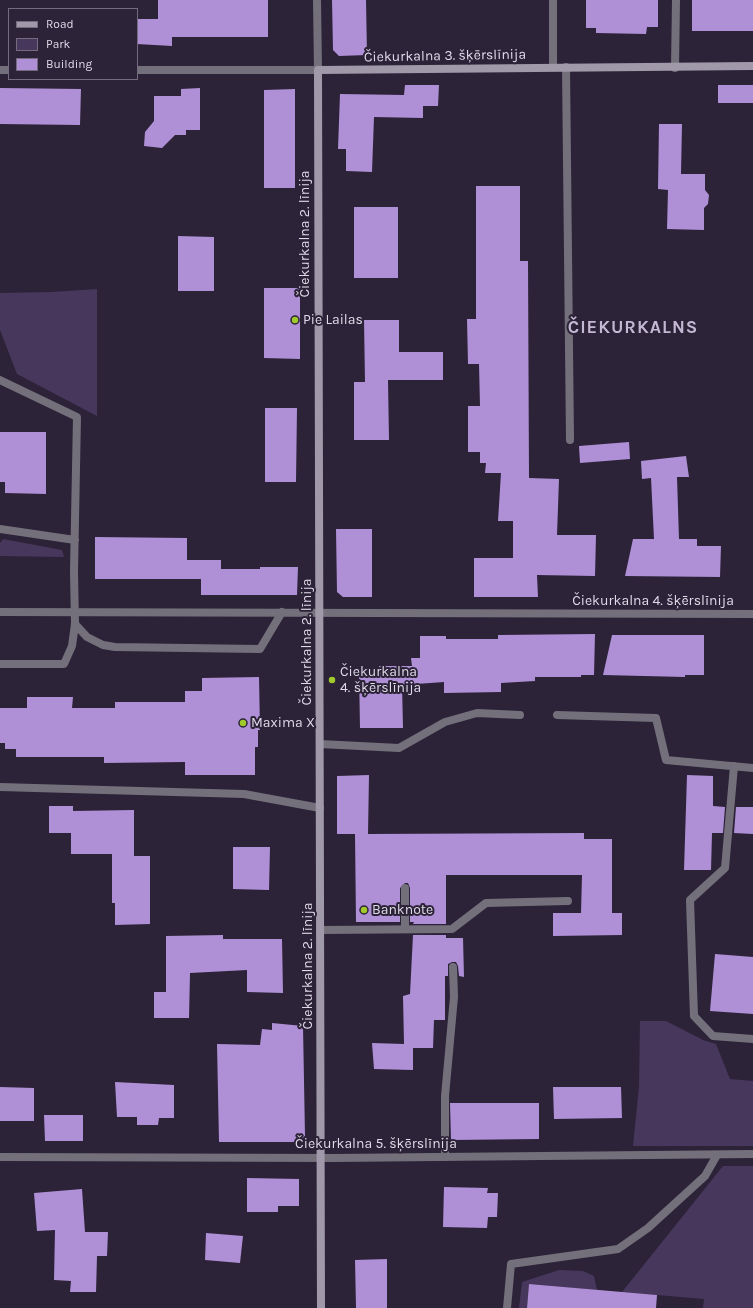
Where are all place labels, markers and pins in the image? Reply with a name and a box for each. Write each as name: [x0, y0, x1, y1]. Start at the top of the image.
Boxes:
place label: Pie Lailas: [303, 312, 363, 328]
marker: Pie Lailas: [290, 315, 300, 325]
place label: Čiekurkalna 4. šķērslīnija: [340, 664, 421, 696]
marker: Čiekurkalna 4. šķērslīnija: [327, 675, 337, 685]
place label: Maxima X: [251, 715, 315, 731]
marker: Maxima X: [238, 718, 248, 728]
place label: Banknote: [372, 902, 433, 918]
marker: Banknote: [359, 905, 369, 915]

